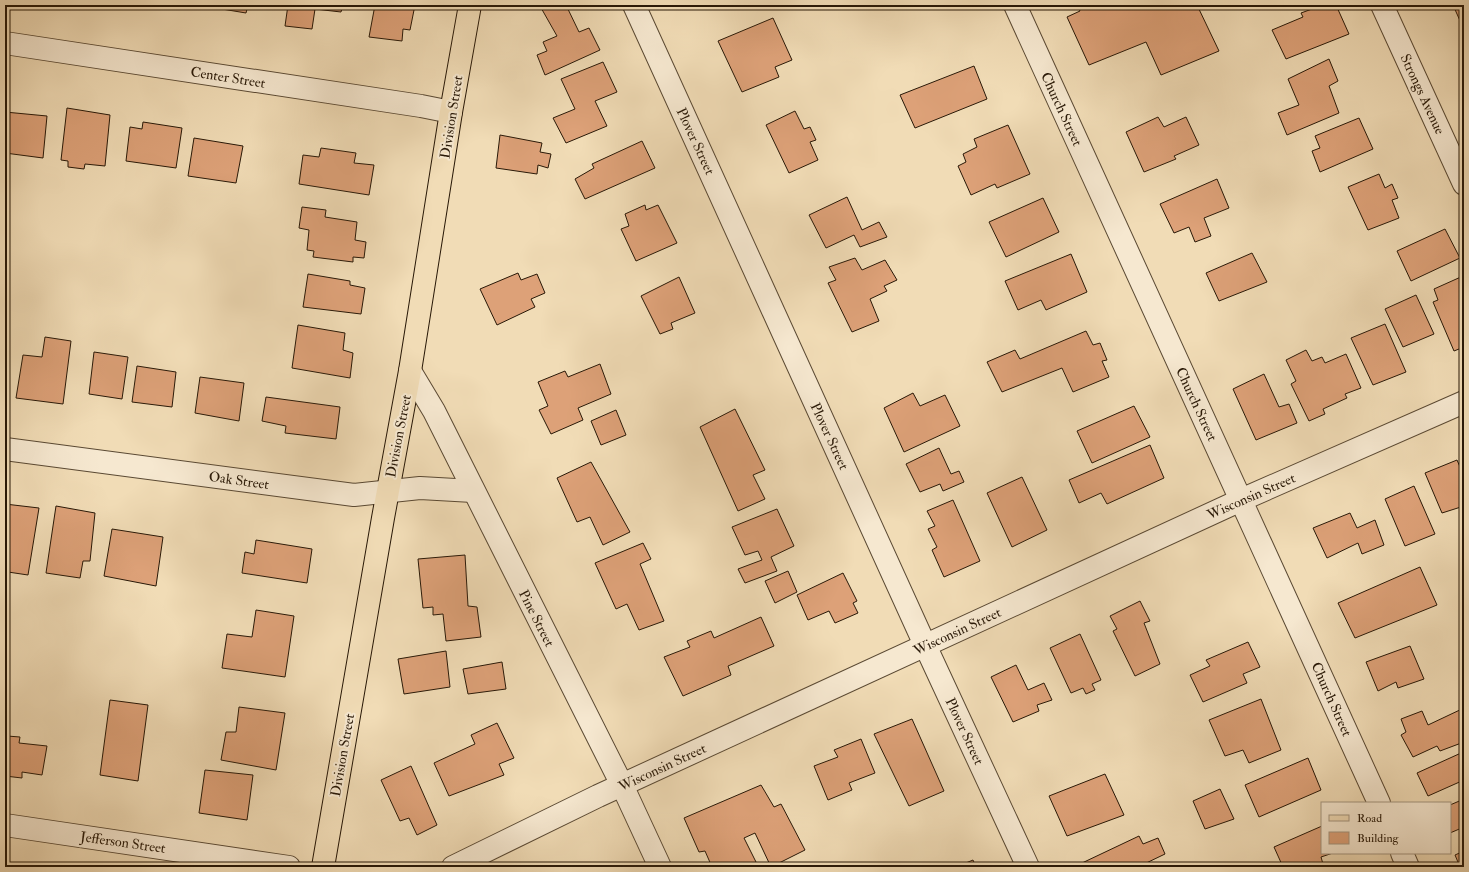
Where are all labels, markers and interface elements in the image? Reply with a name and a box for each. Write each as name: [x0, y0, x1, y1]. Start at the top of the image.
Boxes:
street label: Strongs Avenue: [1397, 51, 1449, 137]
street label: Center Street: [189, 63, 267, 92]
street label: Church Street: [1037, 70, 1086, 149]
street label: Division Street: [437, 74, 467, 160]
street label: Plover Street: [673, 105, 719, 178]
street label: Church Street: [1172, 365, 1221, 444]
street label: Division Street: [382, 393, 415, 479]
street label: Plover Street: [807, 400, 853, 473]
street label: Oak Street: [208, 468, 271, 493]
street label: Wisconsin Street: [1204, 469, 1298, 524]
street label: Pine Street: [515, 587, 558, 650]
street label: Wisconsin Street: [910, 604, 1004, 660]
street label: Church Street: [1308, 659, 1356, 739]
street label: Plover Street: [942, 695, 988, 768]
street label: Division Street: [327, 712, 358, 798]
street label: Wisconsin Street: [615, 740, 709, 796]
legend: [1321, 802, 1451, 854]
text: Road: [1357, 811, 1382, 826]
street label: Jefferson Street: [78, 828, 167, 857]
text: Building: [1357, 831, 1400, 846]

